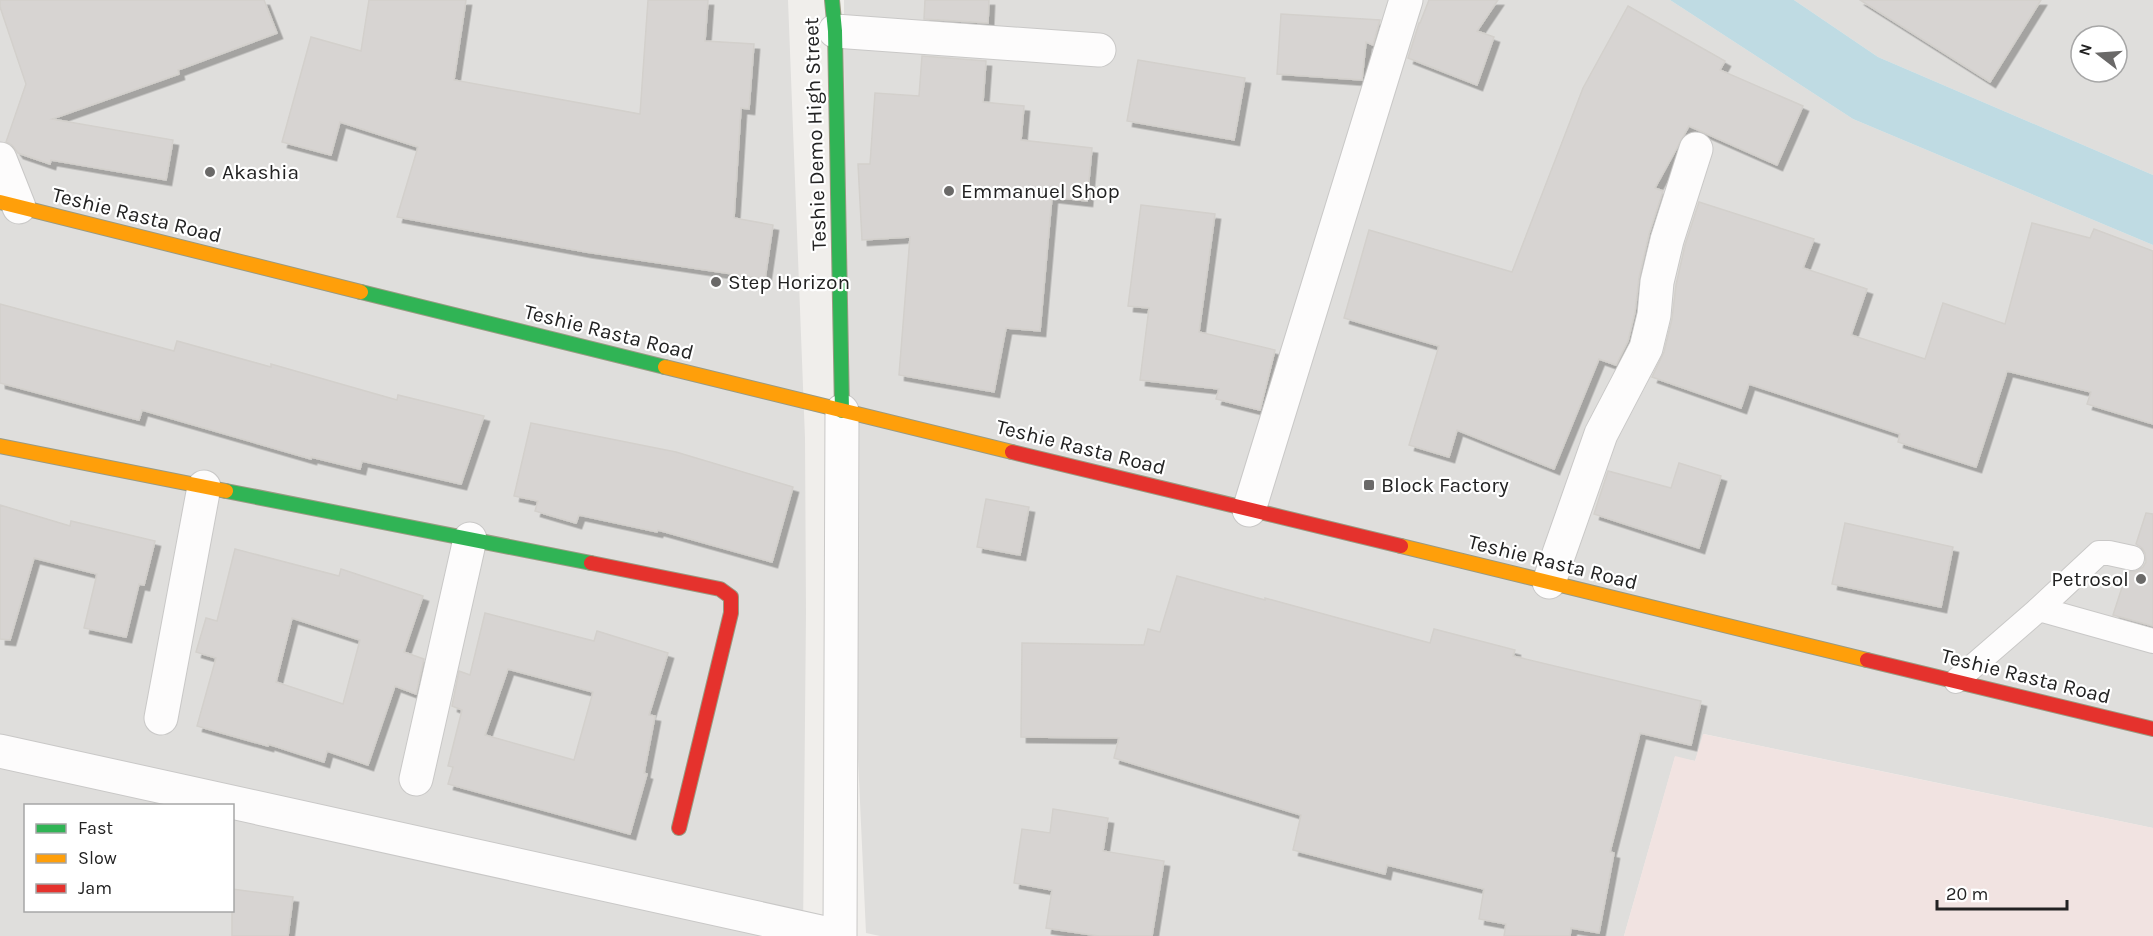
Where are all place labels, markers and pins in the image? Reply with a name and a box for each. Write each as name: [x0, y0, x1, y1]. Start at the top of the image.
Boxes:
place label: Akashia: [222, 160, 299, 184]
marker: Akashia: [203, 165, 217, 179]
place label: Emmanuel Shop: [961, 179, 1120, 203]
marker: Emmanuel Shop: [942, 184, 956, 198]
place label: Step Horizon: [728, 270, 850, 294]
marker: Step Horizon: [709, 275, 723, 289]
place label: Block Factory: [1381, 473, 1509, 497]
marker: Block Factory: [1362, 478, 1376, 492]
place label: Petrosol: [2051, 567, 2129, 591]
marker: Petrosol: [2134, 572, 2148, 586]

